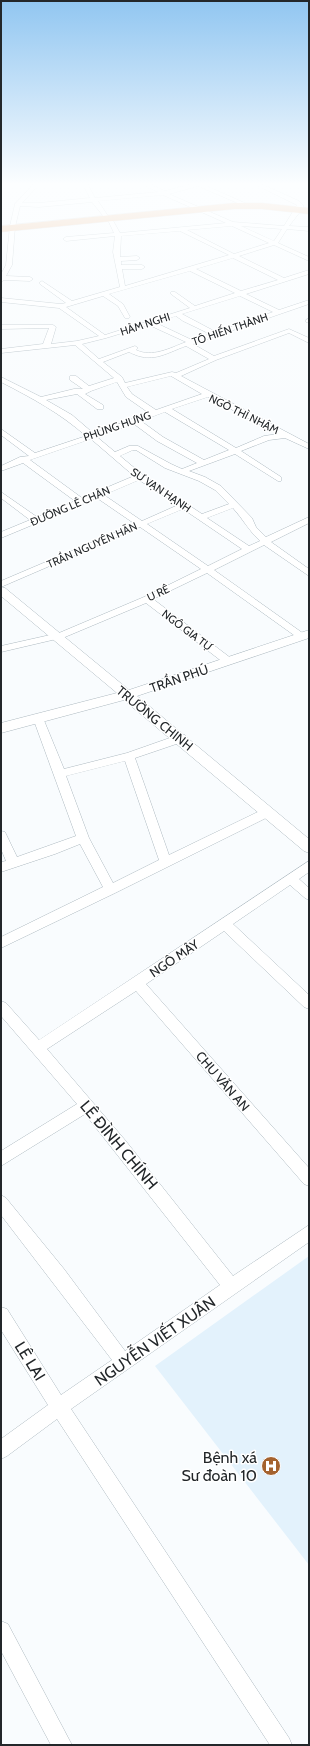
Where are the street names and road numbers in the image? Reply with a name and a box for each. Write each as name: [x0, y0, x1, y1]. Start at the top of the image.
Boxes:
street label: HÀM NGHI: [118, 309, 172, 339]
street label: TÔ HIẾN THÀNH: [190, 309, 270, 349]
street label: NGÔ THÌ NHẬM: [207, 391, 281, 437]
street label: PHÙNG HƯNG: [81, 408, 153, 444]
street label: SƯ VẠN HẠNH: [128, 465, 194, 515]
street label: ĐƯỜNG LÊ CHÂN: [28, 483, 112, 529]
street label: TRẦN NGUYÊN HÃN: [44, 517, 139, 571]
street label: U RÊ: [145, 582, 171, 604]
street label: NGÔ GIA TỰ: [159, 607, 216, 654]
street label: TRẦN PHÚ: [147, 660, 210, 695]
street label: TRƯỜNG CHINH: [114, 682, 196, 754]
street label: NGÔ MÂY: [146, 935, 202, 980]
street label: CHU VĂN AN: [193, 1048, 253, 1114]
street label: LÊ ĐÌNH CHÍNH: [76, 1097, 162, 1193]
street label: NGUYỄN VIẾT XUÂN: [90, 1291, 219, 1390]
street label: LÊ LAI: [11, 1338, 49, 1384]

